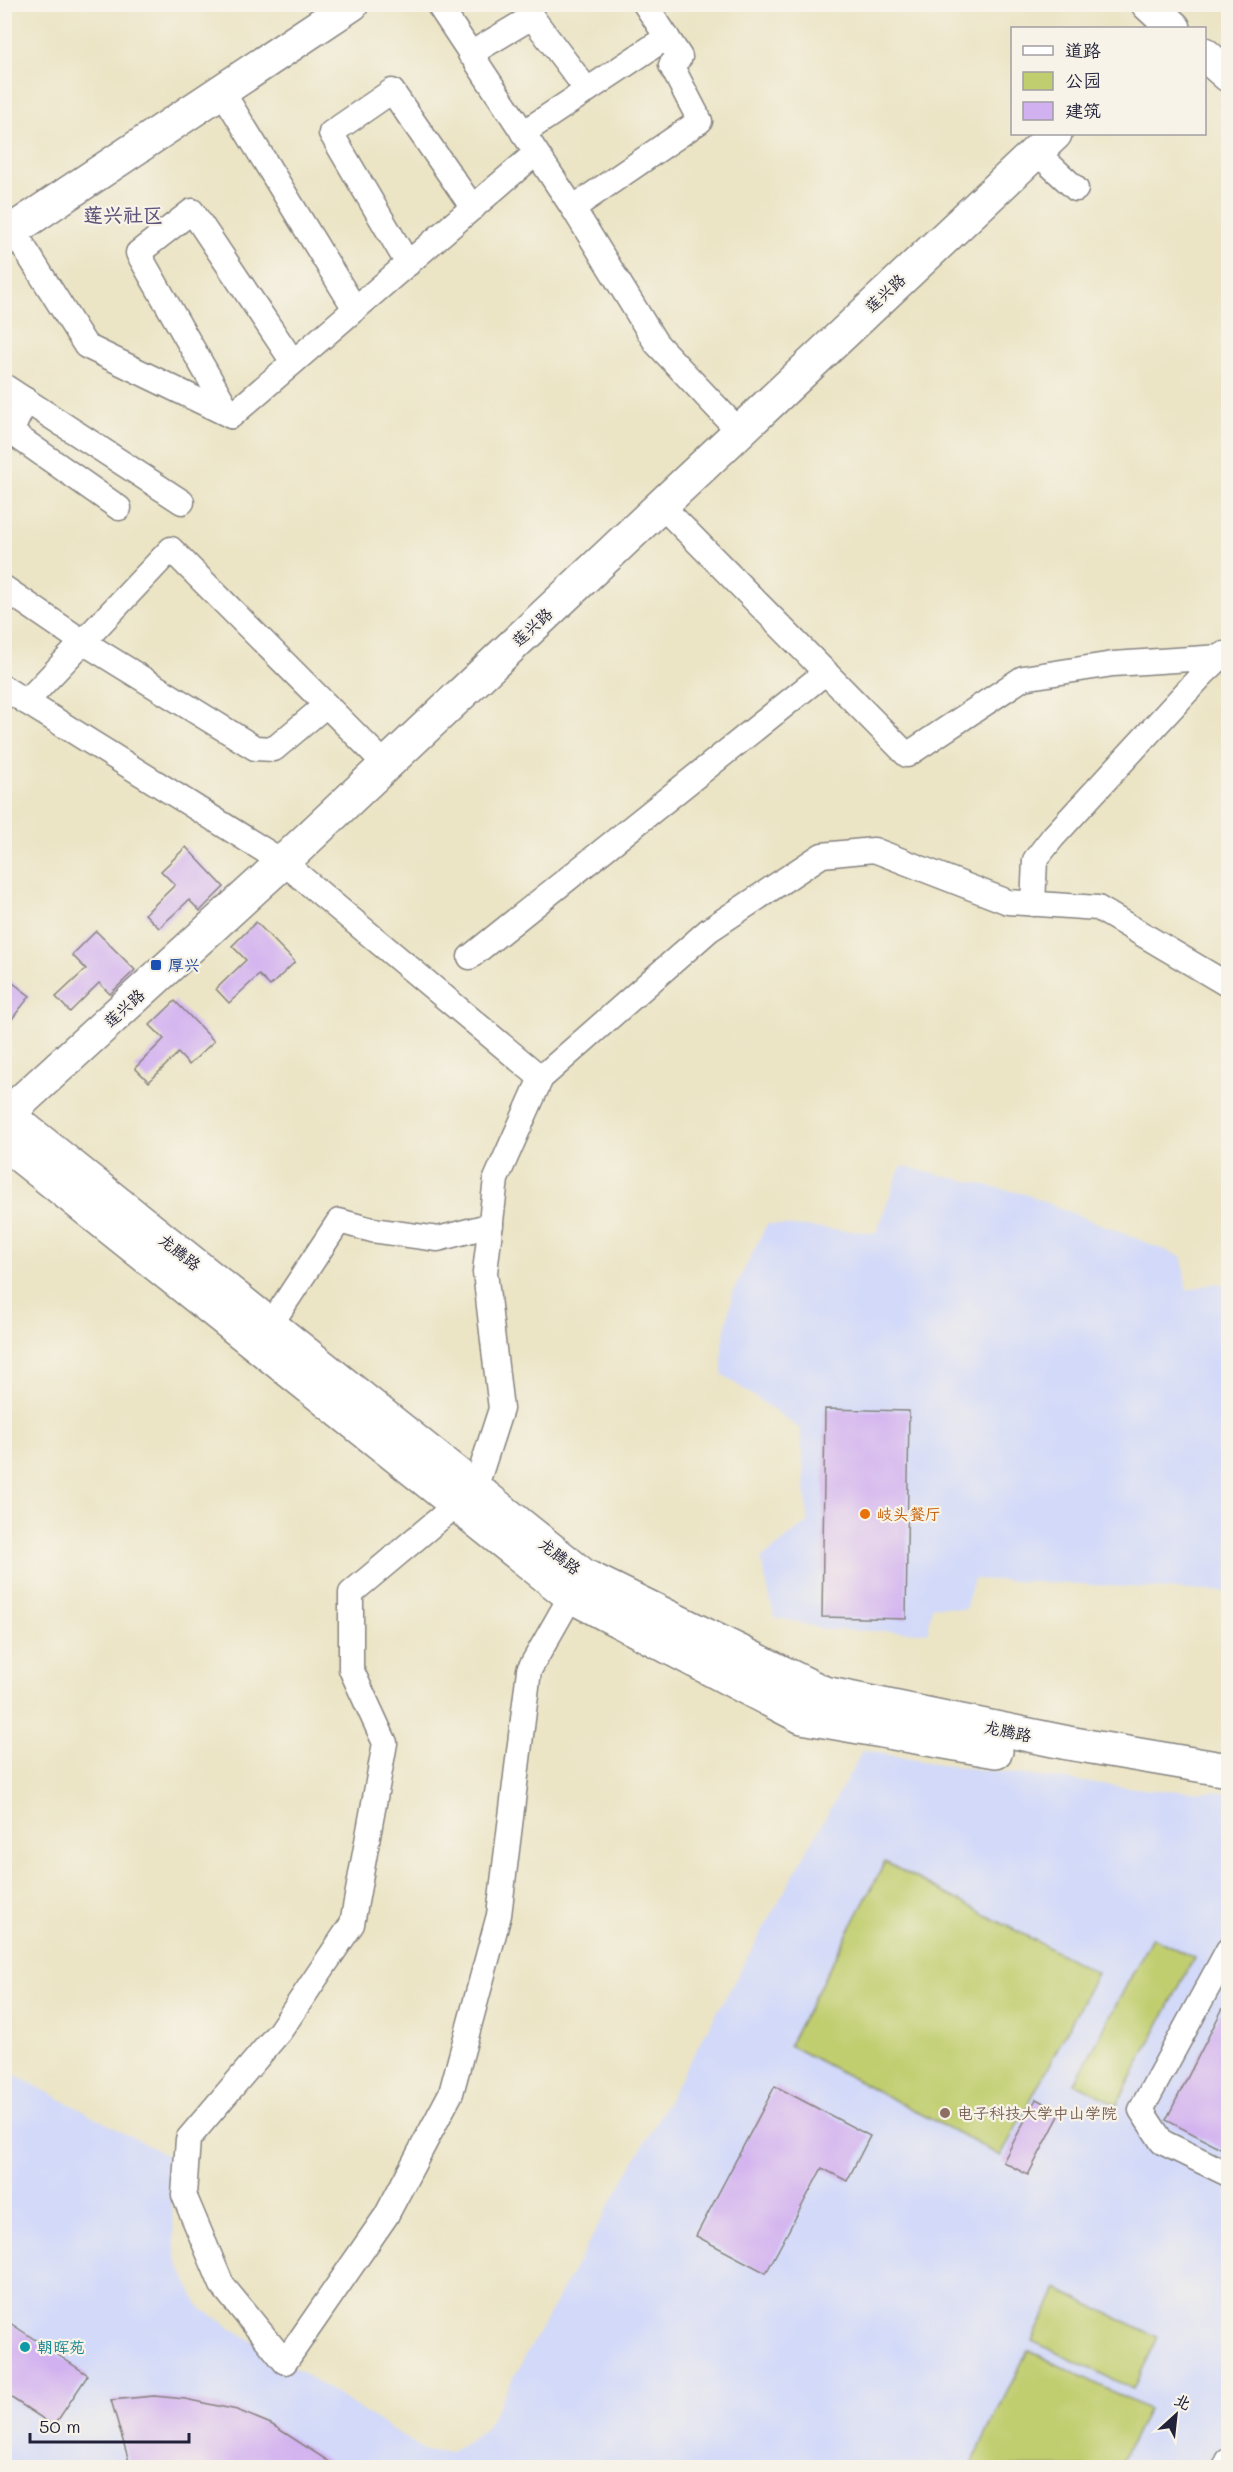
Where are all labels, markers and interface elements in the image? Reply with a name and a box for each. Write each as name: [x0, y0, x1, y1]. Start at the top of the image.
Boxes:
legend: [1011, 27, 1206, 135]
text: 道路: [1065, 38, 1101, 62]
text: 公园: [1065, 68, 1101, 92]
text: 建筑: [1065, 98, 1101, 122]
district label: 莲兴社区: [83, 201, 163, 227]
street label: 莲兴路: [860, 269, 909, 317]
street label: 莲兴路: [507, 603, 556, 651]
place label: 厚兴: [168, 954, 200, 975]
marker: 厚兴: [149, 958, 163, 972]
street label: 莲兴路: [99, 984, 149, 1031]
street label: 龙腾路: [155, 1229, 206, 1275]
place label: 岐头餐厅: [877, 1503, 941, 1524]
marker: 岐头餐厅: [858, 1507, 872, 1521]
street label: 龙腾路: [535, 1533, 586, 1579]
street label: 龙腾路: [982, 1715, 1034, 1746]
place label: 电子科技大学中山学院: [957, 2102, 1117, 2123]
marker: 电子科技大学中山学院: [938, 2106, 952, 2120]
place label: 朝晖苑: [37, 2336, 85, 2357]
marker: 朝晖苑: [18, 2340, 32, 2354]
north arrow: [1146, 2385, 1206, 2445]
text: 北: [1171, 2388, 1195, 2414]
scale bar: [30, 2406, 189, 2444]
text: 50 m: [39, 2414, 81, 2438]

